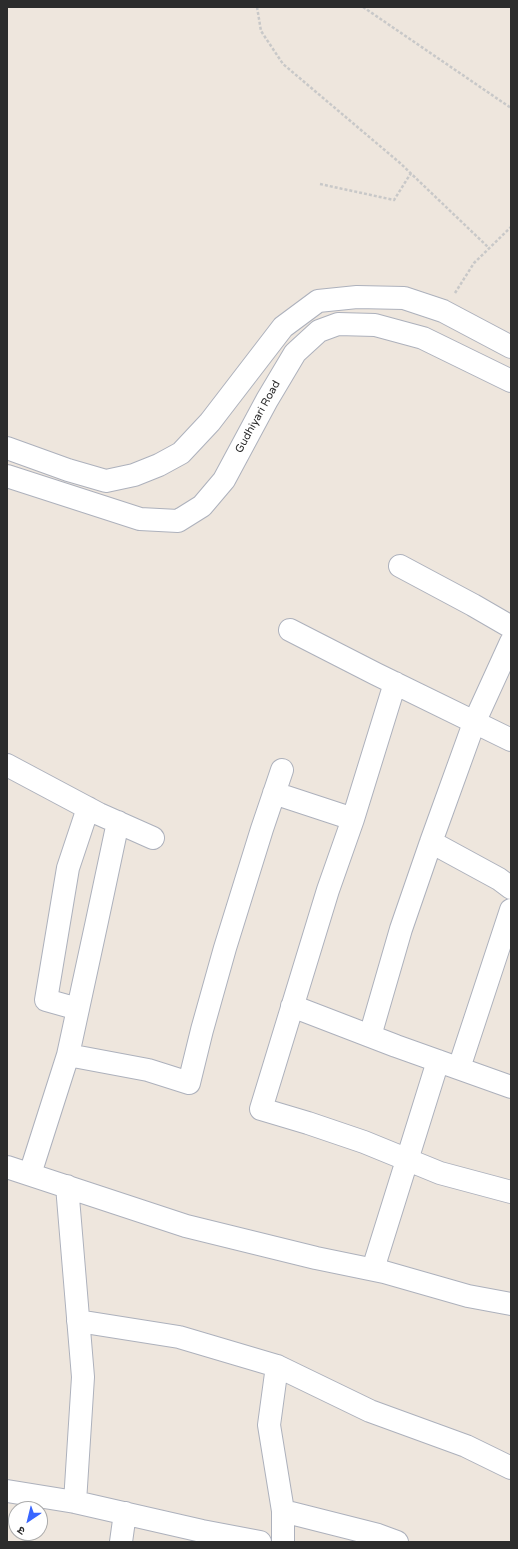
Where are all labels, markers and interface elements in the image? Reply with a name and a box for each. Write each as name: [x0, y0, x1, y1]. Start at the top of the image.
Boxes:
street label: Gudhiyari Road: [233, 378, 283, 456]
north arrow: [8, 1501, 48, 1541]
text: उ: [15, 1523, 28, 1538]

